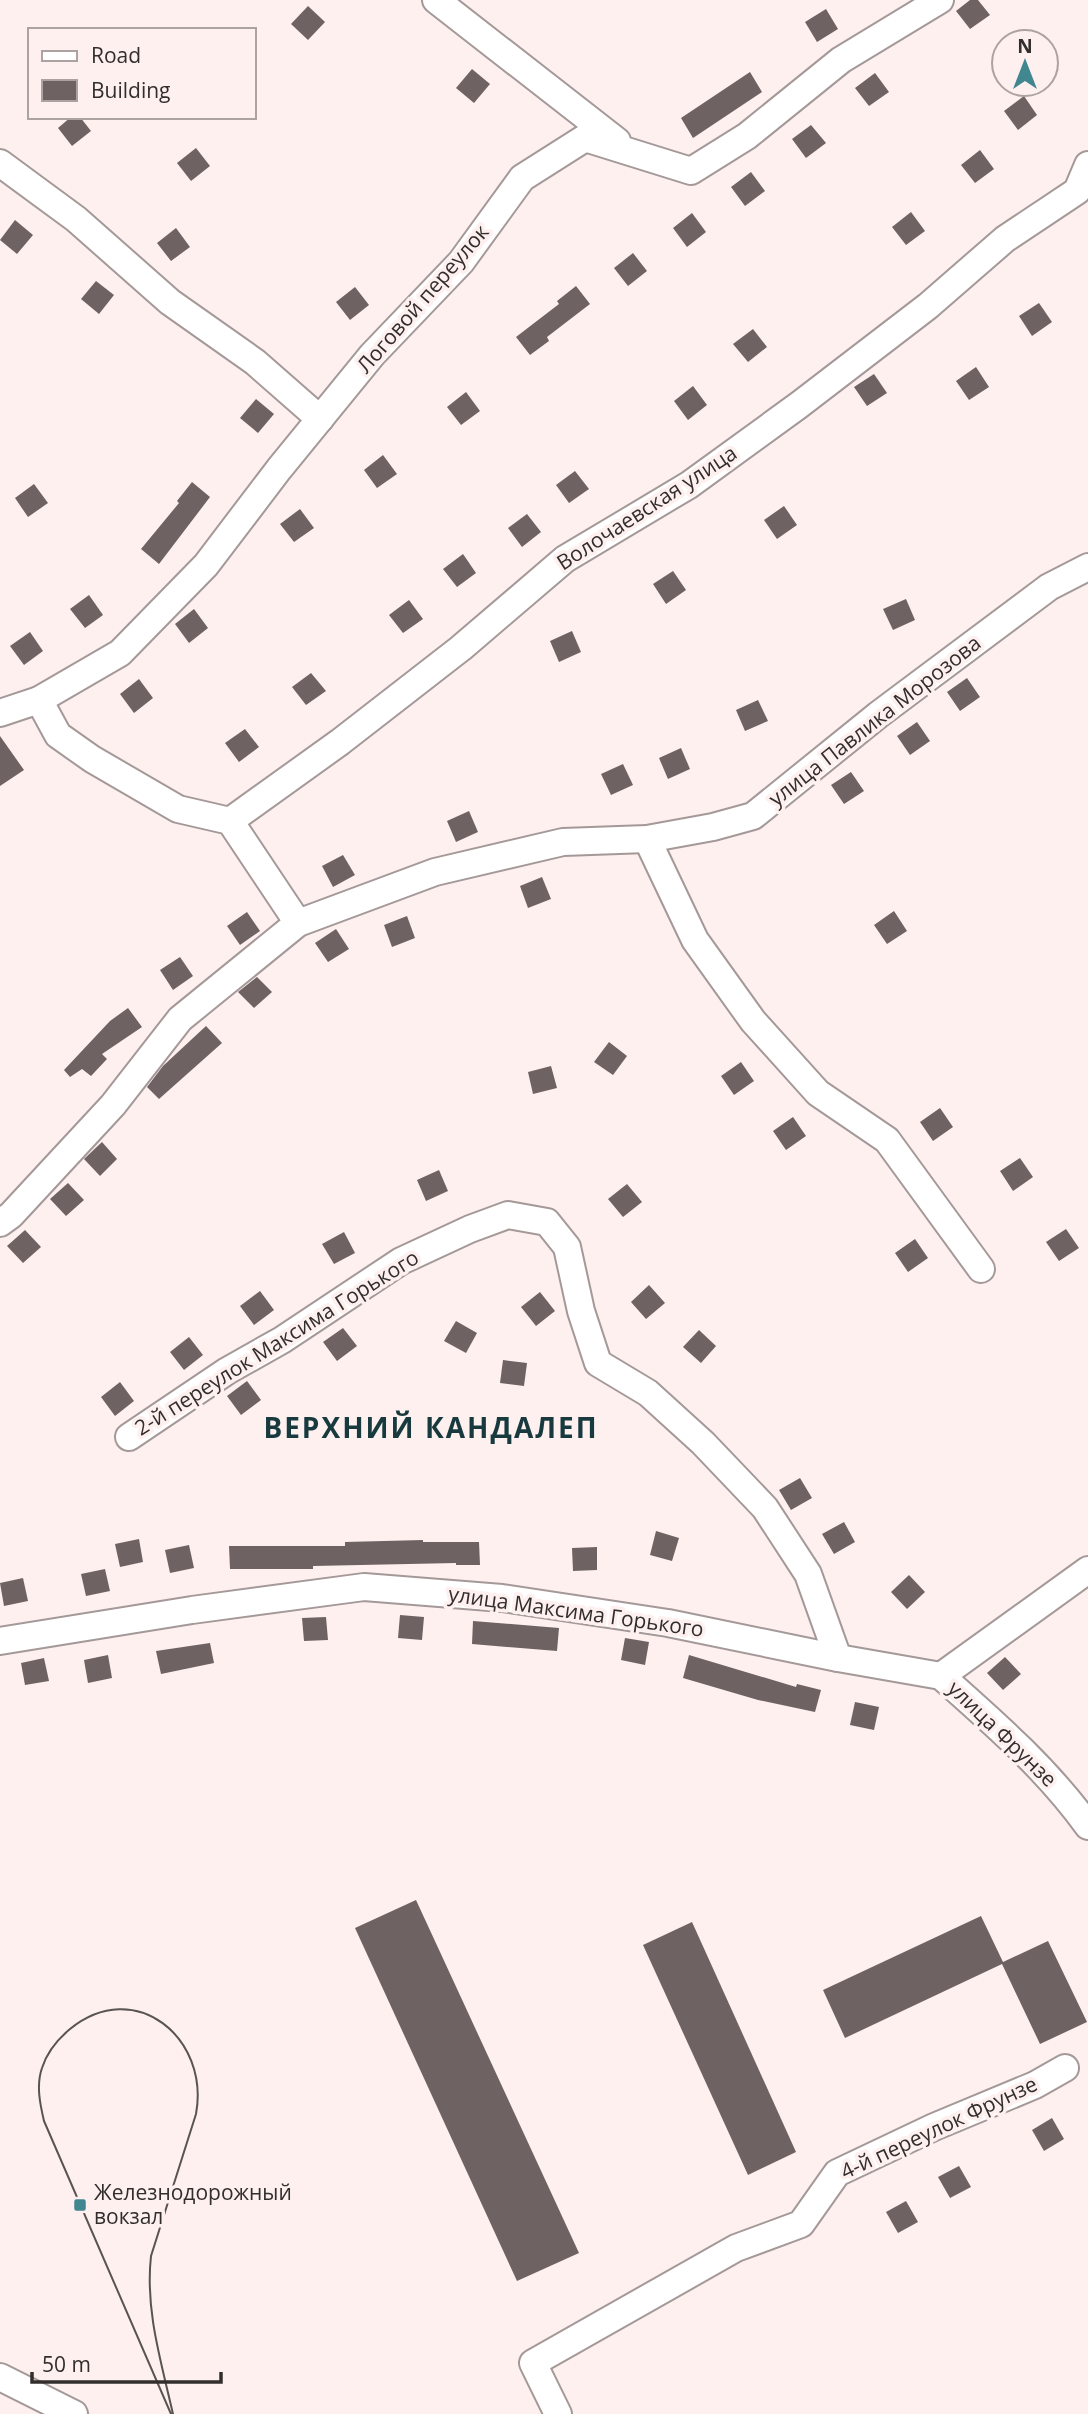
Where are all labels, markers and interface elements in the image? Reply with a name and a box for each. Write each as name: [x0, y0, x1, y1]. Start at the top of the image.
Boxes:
legend: [28, 28, 256, 119]
north arrow: [990, 28, 1060, 98]
text: N: [1017, 33, 1033, 59]
text: Road: [91, 41, 141, 69]
text: Building: [91, 76, 170, 104]
street label: Логовой переулок: [350, 218, 495, 378]
street label: Волочаевская улица: [551, 438, 742, 576]
street label: улица Павлика Морозова: [763, 629, 986, 812]
street label: 2-й переулок Максима Горького: [129, 1243, 424, 1441]
district label: ВЕРХНИЙ КАНДАЛЕП: [263, 1408, 599, 1446]
street label: улица Максима Горького: [447, 1579, 706, 1643]
street label: улица Фрунзе: [942, 1674, 1063, 1792]
street label: 4-й переулок Фрунзе: [836, 2069, 1041, 2185]
place label: Железнодорожный вокзал: [94, 2178, 292, 2230]
marker: Железнодорожный вокзал: [72, 2197, 88, 2213]
scale bar: [32, 2340, 220, 2384]
text: 50 m: [42, 2350, 91, 2378]

